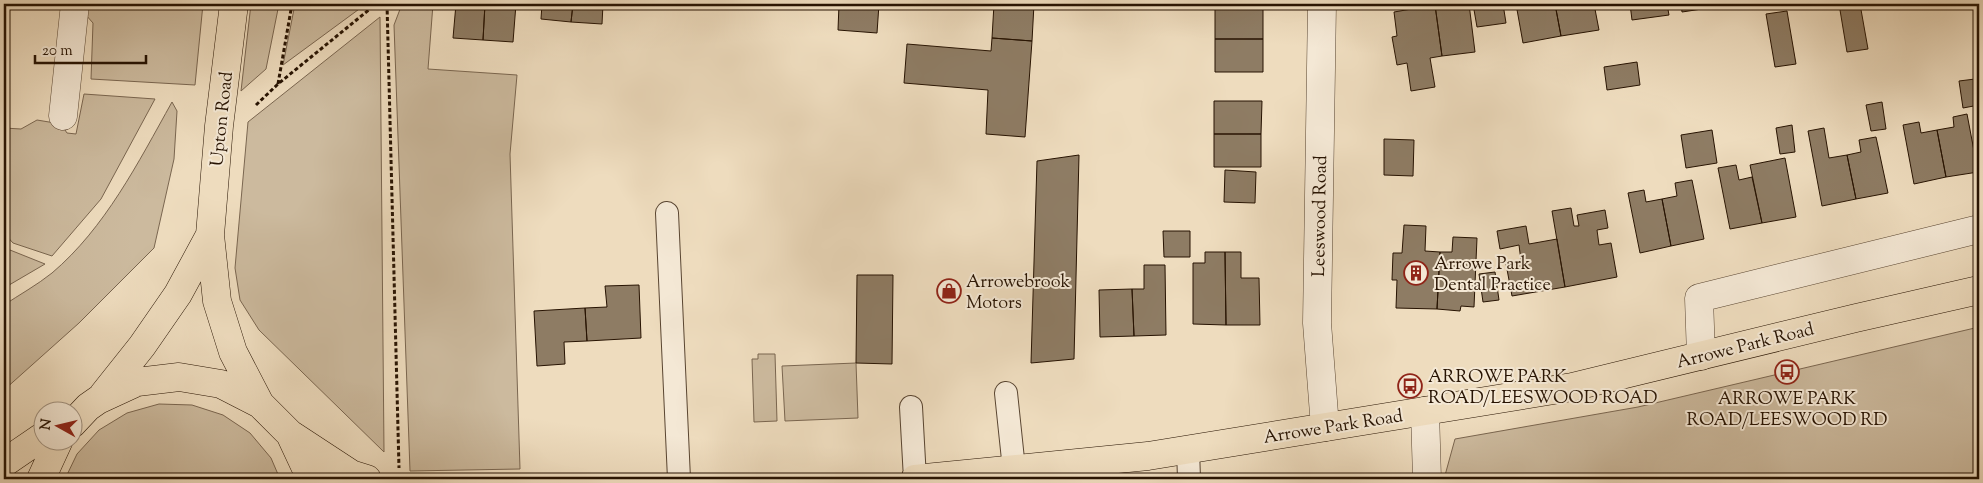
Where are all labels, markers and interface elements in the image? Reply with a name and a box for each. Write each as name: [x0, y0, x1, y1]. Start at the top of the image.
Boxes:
scale bar: [35, 32, 146, 64]
text: 20 m: [42, 41, 73, 62]
street label: Upton Road: [205, 70, 241, 168]
street label: Leeswood Road: [1307, 155, 1335, 277]
place label: Arrowe Park Dental Practice: [1434, 252, 1551, 299]
building icon: Arrowe Park Dental Practice: [1403, 260, 1429, 286]
place label: Arrowebrook Motors: [966, 270, 1070, 317]
shop icon: Arrowebrook Motors: [936, 278, 962, 304]
street label: Arrowe Park Road: [1674, 317, 1817, 377]
bus stop icon: ARROWE PARK ROAD/LEESWOOD RD: [1774, 359, 1800, 385]
place label: ARROWE PARK ROAD/LEESWOOD ROAD: [1428, 365, 1658, 412]
bus stop icon: ARROWE PARK ROAD/LEESWOOD ROAD: [1397, 373, 1423, 399]
place label: ARROWE PARK ROAD/LEESWOOD RD: [1687, 387, 1887, 434]
north arrow: [32, 400, 82, 450]
street label: Arrowe Park Road: [1262, 404, 1405, 452]
text: N: [36, 418, 58, 431]

